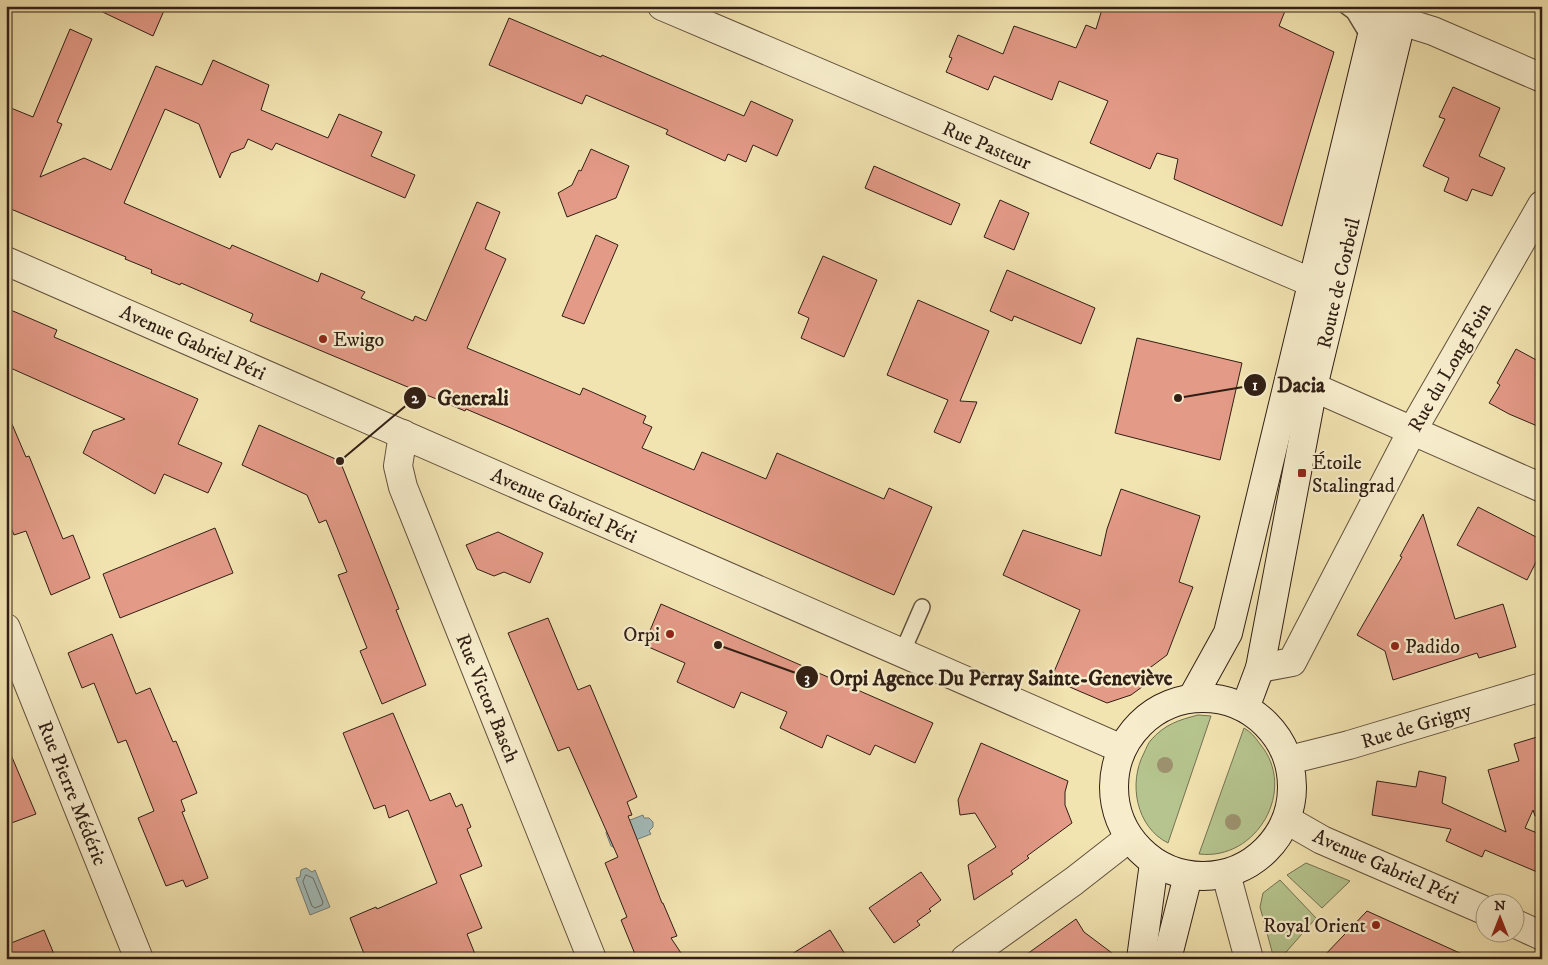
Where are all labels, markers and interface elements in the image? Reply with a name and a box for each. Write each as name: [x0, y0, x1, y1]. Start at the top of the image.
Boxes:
street label: Rue Pasteur: [938, 116, 1035, 176]
street label: Route de Corbeil: [1312, 216, 1367, 351]
street label: Rue du Long Foin: [1403, 298, 1498, 437]
street label: Avenue Gabriel Péri: [116, 300, 269, 387]
place label: Ewigo: [333, 328, 384, 353]
marker: Ewigo: [317, 333, 329, 345]
callout: Dacia: [1243, 367, 1335, 403]
text: Dacia: [1277, 373, 1326, 399]
text: 1: [1252, 376, 1258, 395]
callout: Generali: [402, 380, 519, 416]
text: Generali: [437, 386, 509, 412]
text: 2: [411, 389, 419, 408]
place label: Étoile Stalingrad: [1312, 451, 1395, 499]
street label: Avenue Gabriel Péri: [487, 463, 640, 550]
marker: Étoile Stalingrad: [1296, 467, 1308, 479]
place label: Orpi: [623, 623, 660, 648]
marker: Orpi: [664, 628, 676, 640]
street label: Rue Victor Basch: [449, 631, 524, 767]
place label: Padido: [1405, 635, 1460, 660]
marker: Padido: [1389, 640, 1401, 652]
callout: Orpi Agence Du Perray Sainte-Geneviève: [795, 659, 1182, 695]
text: Orpi Agence Du Perray Sainte-Geneviève: [830, 666, 1173, 692]
text: 3: [804, 669, 810, 688]
street label: Rue de Grigny: [1358, 698, 1475, 755]
street label: Rue Pierre Médéric: [31, 718, 112, 870]
street label: Avenue Gabriel Péri: [1309, 824, 1462, 911]
north arrow: [1476, 892, 1526, 942]
text: N: [1494, 897, 1506, 915]
place label: Royal Orient: [1263, 914, 1366, 939]
marker: Royal Orient: [1370, 919, 1382, 931]

